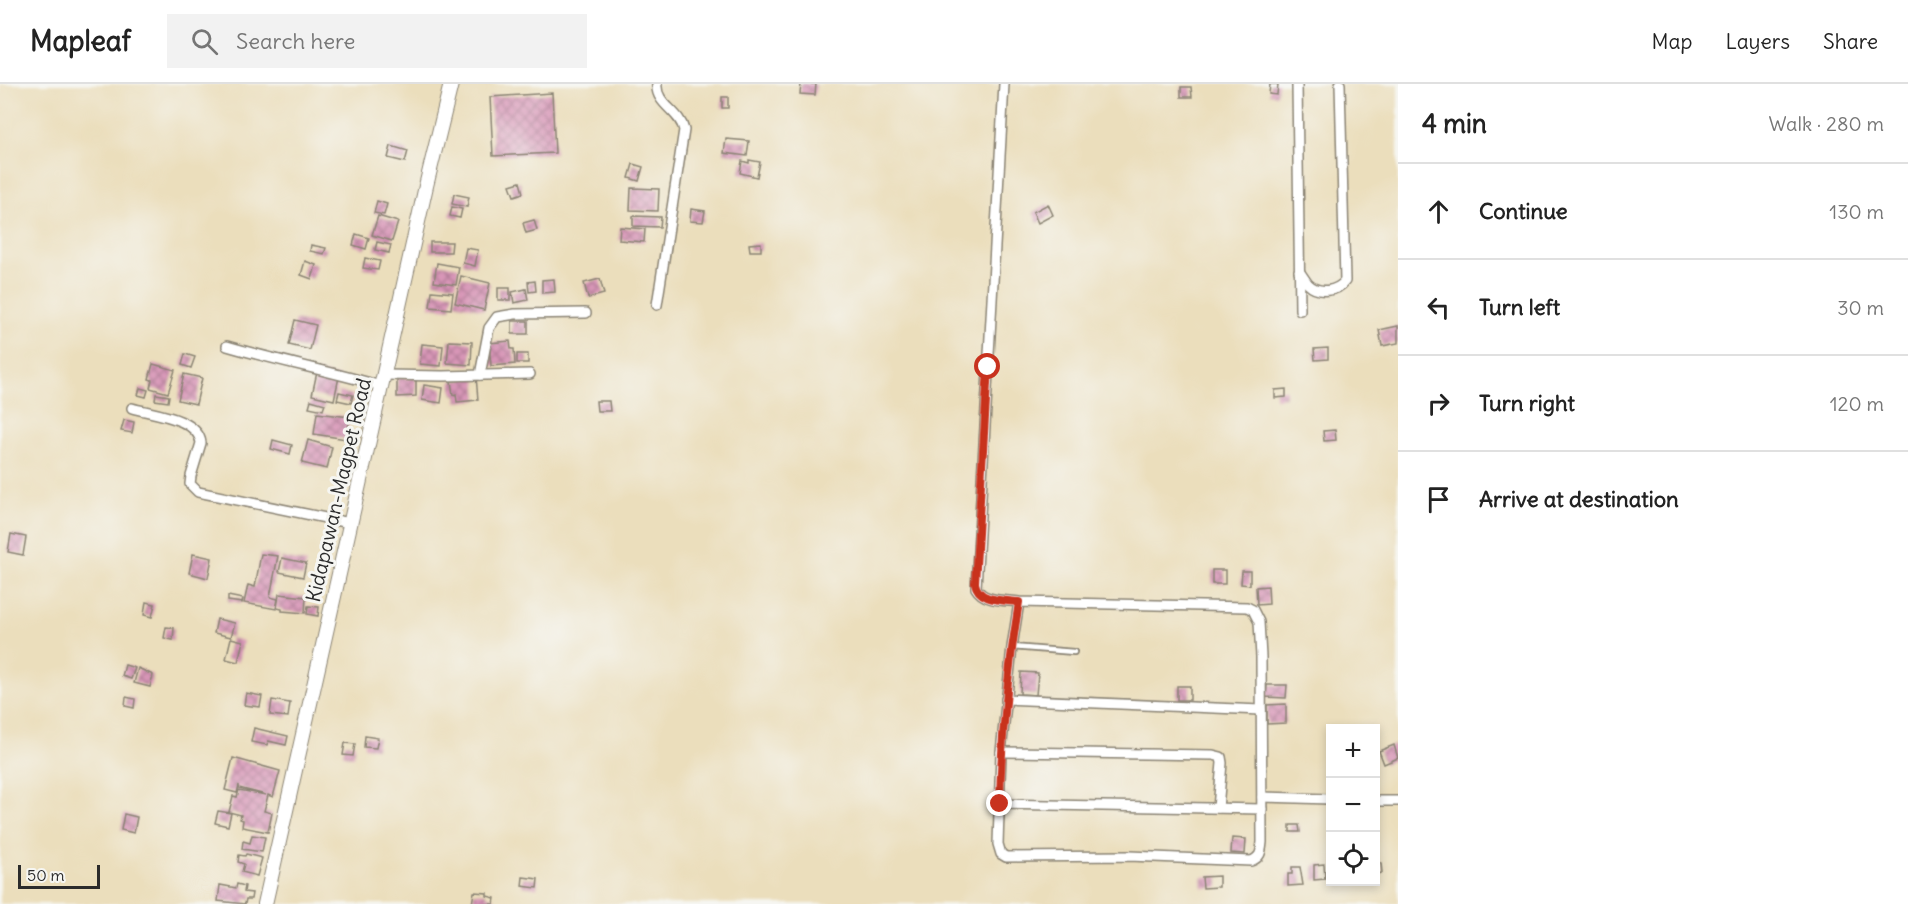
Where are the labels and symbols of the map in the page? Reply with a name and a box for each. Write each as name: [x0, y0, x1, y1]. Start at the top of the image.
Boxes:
route start: [974, 353, 1000, 379]
street label: Kidapawan-Magpet Road: [300, 375, 376, 604]
route end: [986, 790, 1012, 816]
scale bar: [18, 862, 100, 890]

